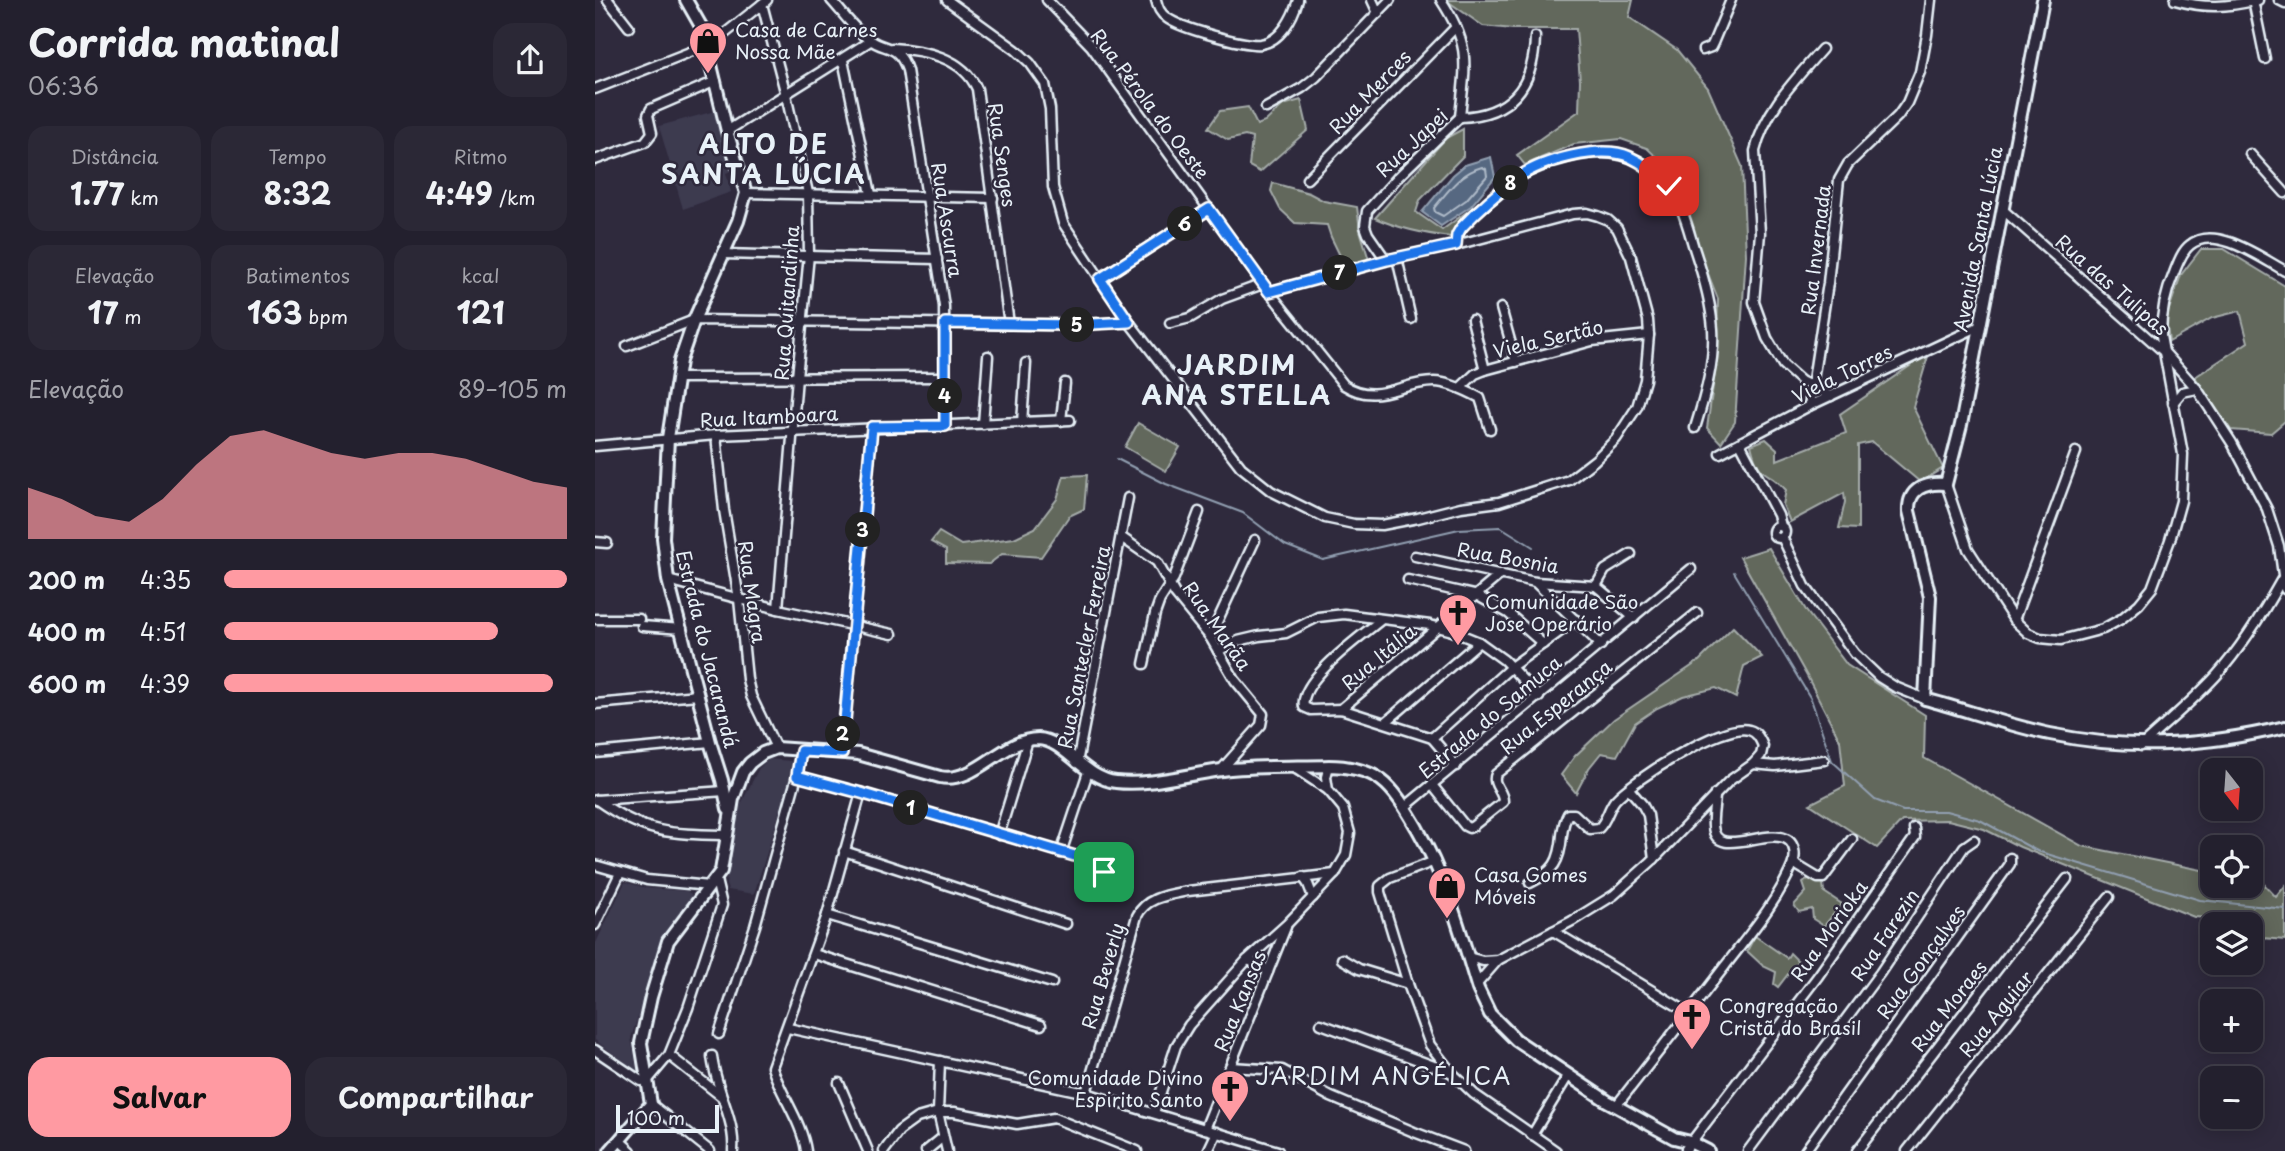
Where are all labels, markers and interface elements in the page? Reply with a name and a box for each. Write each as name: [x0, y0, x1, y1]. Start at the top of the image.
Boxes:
text: Corrida matinal: [28, 13, 340, 70]
place label: Casa de Carnes Nossa Mãe: [735, 15, 877, 65]
shop icon: Casa de Carnes Nossa Mãe: [687, 20, 729, 75]
street label: Rua Pérola do Oeste: [1085, 22, 1217, 185]
button: share: [493, 23, 567, 97]
street label: Rua Merces: [1322, 43, 1417, 140]
text: 06:36: [28, 68, 99, 103]
street label: Rua Senges: [982, 101, 1024, 209]
street label: Rua Japei: [1369, 102, 1454, 183]
district label: ALTO DE SANTA LÚCIA: [661, 124, 867, 193]
text: Distância: [71, 142, 158, 170]
text: Tempo: [268, 142, 327, 170]
text: Ritmo: [454, 142, 507, 170]
street label: Avenida Santa Lúcia: [1945, 144, 2009, 334]
pin: [1639, 156, 1699, 216]
street label: Rua Ascurra: [925, 160, 971, 279]
pin: 8: [1493, 166, 1529, 200]
icon: check: [1650, 167, 1688, 205]
text: 8: [1505, 168, 1516, 196]
text: 1.77: [70, 170, 124, 215]
text: 8:32: [264, 170, 331, 215]
text: 4:49: [425, 170, 493, 215]
street label: Rua Invernada: [1793, 182, 1837, 317]
text: km: [124, 183, 159, 211]
text: /km: [493, 183, 536, 211]
pin: 6: [1167, 206, 1203, 242]
text: 6: [1178, 209, 1191, 237]
street label: Rua Quitandinha: [767, 224, 805, 381]
street label: Rua das Tulipas: [2050, 227, 2175, 341]
pin: 7: [1323, 256, 1357, 290]
text: 7: [1334, 258, 1345, 286]
text: Elevação: [75, 261, 154, 289]
text: Batimentos: [245, 261, 350, 289]
text: kcal: [462, 261, 499, 289]
text: 17: [87, 289, 118, 334]
text: 163: [247, 289, 302, 334]
text: 121: [457, 289, 504, 334]
text: m: [118, 302, 142, 330]
text: bpm: [302, 302, 348, 330]
pin: 5: [1059, 308, 1095, 342]
text: 5: [1070, 310, 1083, 338]
street label: Viela Sertão: [1490, 312, 1606, 364]
street label: Viela Torres: [1787, 337, 1896, 409]
district label: JARDIM ANA STELLA: [1142, 345, 1332, 414]
text: Elevação: [28, 371, 124, 406]
text: 89–105 m: [458, 371, 567, 406]
pin: 4: [927, 378, 963, 414]
text: 4: [938, 381, 951, 409]
street label: Rua Itamboara: [699, 398, 839, 434]
pin: 3: [845, 512, 881, 548]
text: 3: [856, 515, 869, 543]
street label: Rua Bosnia: [1455, 534, 1562, 580]
street label: Rua Magra: [732, 539, 774, 645]
street label: Rua Santecler Ferreira: [1050, 543, 1116, 751]
street label: Estrada do Jacarandá: [670, 547, 746, 751]
text: 200 m: [28, 562, 105, 597]
text: 4:35: [140, 562, 191, 597]
street label: Rua Marãa: [1177, 575, 1259, 676]
place label: Comunidade São Jose Operário: [1485, 587, 1638, 637]
church icon: Comunidade São Jose Operário: [1437, 592, 1479, 647]
text: 400 m: [28, 614, 106, 649]
text: 4:51: [140, 614, 186, 649]
street label: Rua Itália: [1335, 616, 1422, 696]
street label: Estrada do Samuca: [1412, 648, 1567, 784]
street label: Rua Esperança: [1493, 652, 1618, 760]
text: 600 m: [28, 666, 106, 701]
text: 4:39: [140, 666, 190, 701]
pin: 2: [825, 716, 861, 752]
text: 2: [836, 719, 849, 747]
north arrow: [2200, 758, 2263, 821]
map controls: [2200, 758, 2263, 1129]
pin: 1: [893, 790, 929, 826]
text: 1: [906, 793, 915, 821]
button: locate: [2200, 835, 2263, 898]
pin: [1074, 842, 1134, 902]
icon: arrive: [1085, 853, 1123, 891]
place label: Casa Gomes Móveis: [1474, 860, 1587, 910]
shop icon: Casa Gomes Móveis: [1426, 865, 1468, 920]
street label: Rua Morioka: [1783, 874, 1874, 987]
street label: Rua Farezin: [1843, 883, 1925, 986]
street label: Rua Gonçalves: [1869, 899, 1971, 1024]
button: layers: [2200, 912, 2263, 975]
street label: Rua Beverly: [1073, 919, 1131, 1032]
street label: Rua Kansas: [1206, 946, 1272, 1055]
street label: Rua Moraes: [1904, 954, 1993, 1057]
street label: Rua Aguiar: [1952, 964, 2039, 1063]
button: +: [2200, 989, 2263, 1052]
place label: Congregação Cristã do Brasil: [1719, 991, 1862, 1041]
church icon: Congregação Cristã do Brasil: [1671, 996, 1713, 1051]
button: Salvar: [28, 1057, 291, 1137]
button: Compartilhar: [305, 1057, 567, 1137]
district label: JARDIM ANGÉLICA: [1256, 1058, 1512, 1093]
place label: Comunidade Divino Espirito Santo: [1027, 1063, 1203, 1113]
button: −: [2200, 1066, 2263, 1129]
church icon: Comunidade Divino Espirito Santo: [1209, 1068, 1251, 1123]
scale bar: [616, 1102, 719, 1134]
text: 100 m: [627, 1103, 685, 1131]

